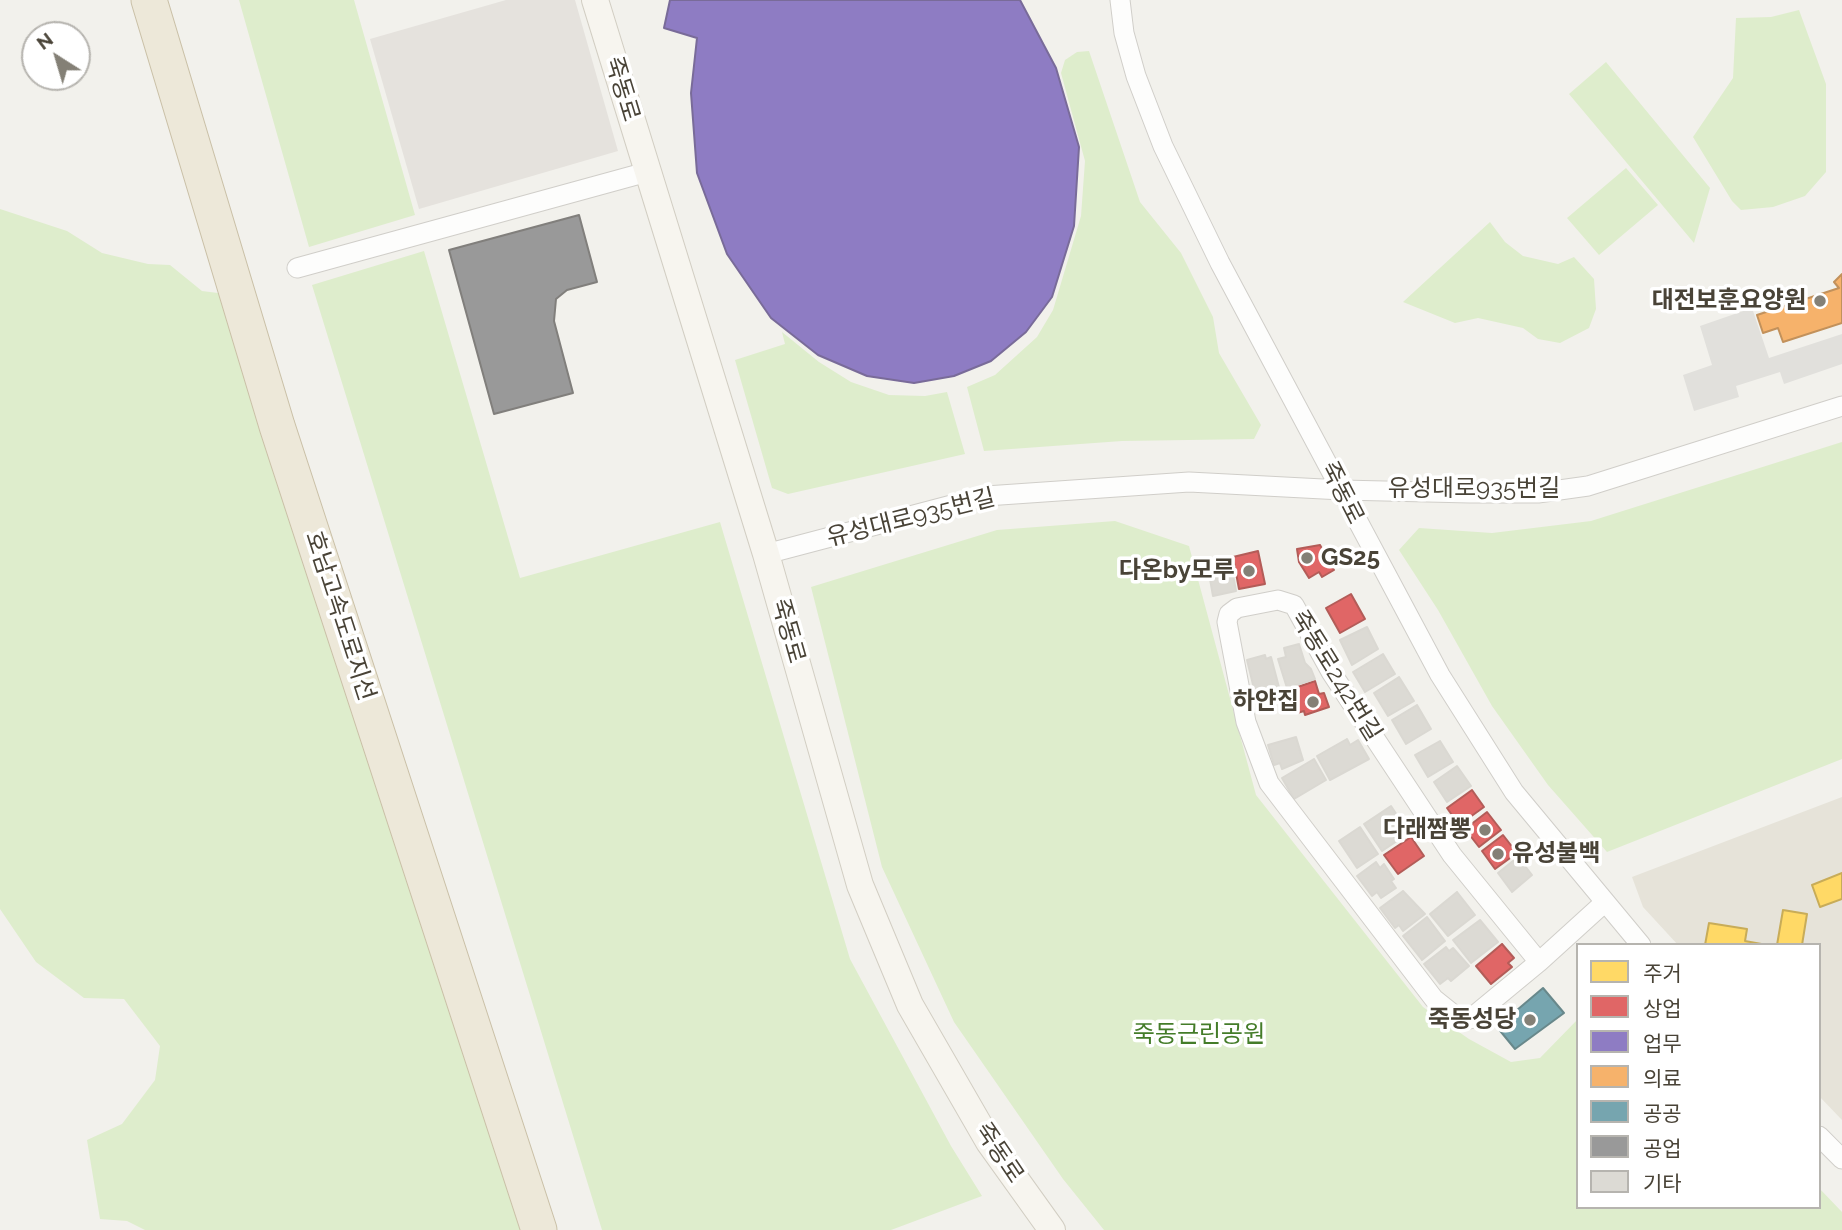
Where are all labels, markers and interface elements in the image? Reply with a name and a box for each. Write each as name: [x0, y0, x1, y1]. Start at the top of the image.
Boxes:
north arrow: [21, 21, 91, 91]
text: N: [32, 28, 57, 54]
street label: 죽동로: [599, 53, 645, 125]
place label: 대전보훈요양원: [1651, 287, 1806, 315]
marker: 대전보훈요양원: [1812, 293, 1828, 309]
street label: 죽동로: [1314, 457, 1370, 529]
street label: 유성대로935번길: [1388, 475, 1560, 503]
street label: 유성대로935번길: [824, 483, 998, 553]
street label: 호남고속도로지선: [299, 528, 381, 704]
place label: GS25: [1321, 544, 1380, 572]
marker: GS25: [1299, 550, 1315, 566]
place label: 다온by모루: [1119, 557, 1235, 585]
marker: 다온by모루: [1241, 563, 1257, 579]
street label: 죽동로: [765, 595, 811, 667]
street label: 죽동로242번길: [1284, 605, 1388, 747]
place label: 하얀집: [1233, 688, 1299, 716]
marker: 하얀집: [1305, 694, 1321, 710]
place label: 다래짬뽕: [1383, 816, 1471, 844]
marker: 다래짬뽕: [1477, 822, 1493, 838]
place label: 유성불백: [1512, 840, 1600, 868]
marker: 유성불백: [1490, 846, 1506, 862]
legend: [1576, 943, 1821, 1209]
text: 주거: [1643, 961, 1682, 986]
text: 상업: [1643, 996, 1682, 1021]
place label: 죽동성당: [1428, 1006, 1516, 1034]
marker: 죽동성당: [1522, 1012, 1538, 1028]
park label: 죽동근린공원: [1133, 1021, 1265, 1049]
text: 업무: [1643, 1031, 1682, 1056]
text: 의료: [1643, 1066, 1682, 1091]
text: 공공: [1643, 1101, 1682, 1126]
street label: 죽동로: [969, 1117, 1029, 1189]
text: 공업: [1643, 1136, 1682, 1161]
text: 기타: [1643, 1171, 1682, 1196]

